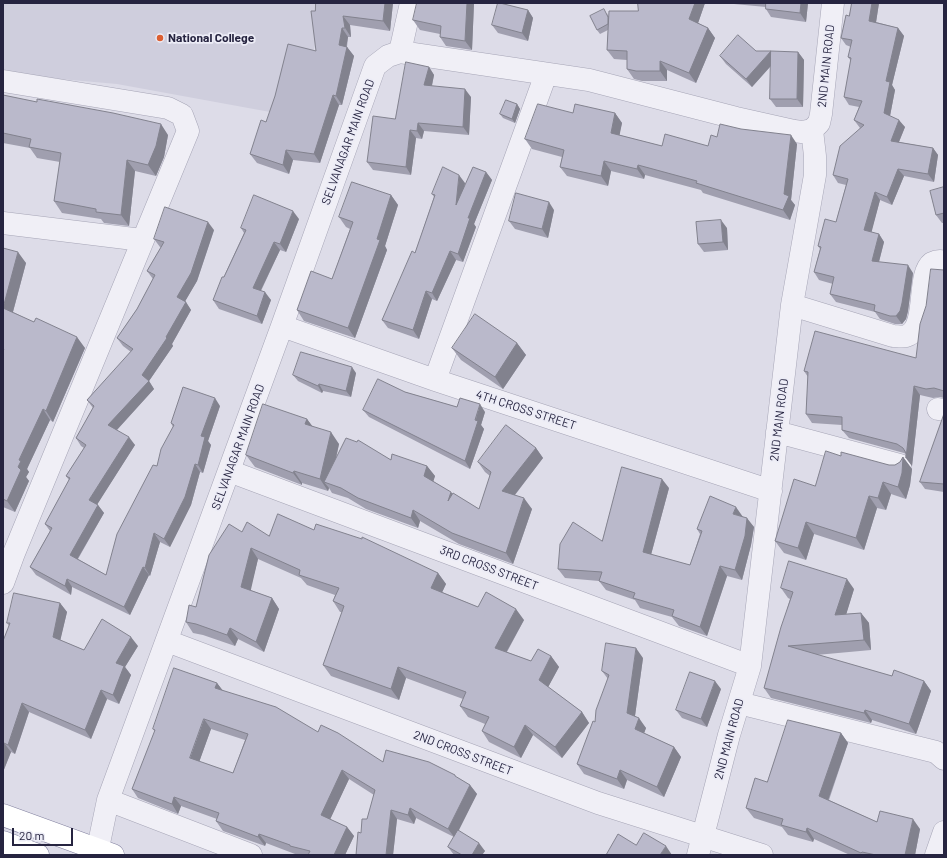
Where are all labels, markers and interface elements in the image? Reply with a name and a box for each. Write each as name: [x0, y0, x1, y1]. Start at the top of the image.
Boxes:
street label: 2ND MAIN ROAD: [814, 24, 838, 108]
place label: National College: [168, 31, 254, 45]
marker: National College: [155, 33, 165, 43]
street label: SELVANAGAR MAIN ROAD: [319, 77, 377, 207]
street label: 2ND MAIN ROAD: [767, 378, 791, 462]
street label: SELVANAGAR MAIN ROAD: [209, 382, 267, 512]
street label: 4TH CROSS STREET: [474, 387, 578, 433]
street label: 3RD CROSS STREET: [438, 543, 540, 593]
street label: 2ND MAIN ROAD: [711, 697, 747, 781]
street label: 2ND CROSS STREET: [411, 727, 515, 779]
scale bar: [14, 820, 75, 846]
text: 20 m: [19, 828, 45, 842]

